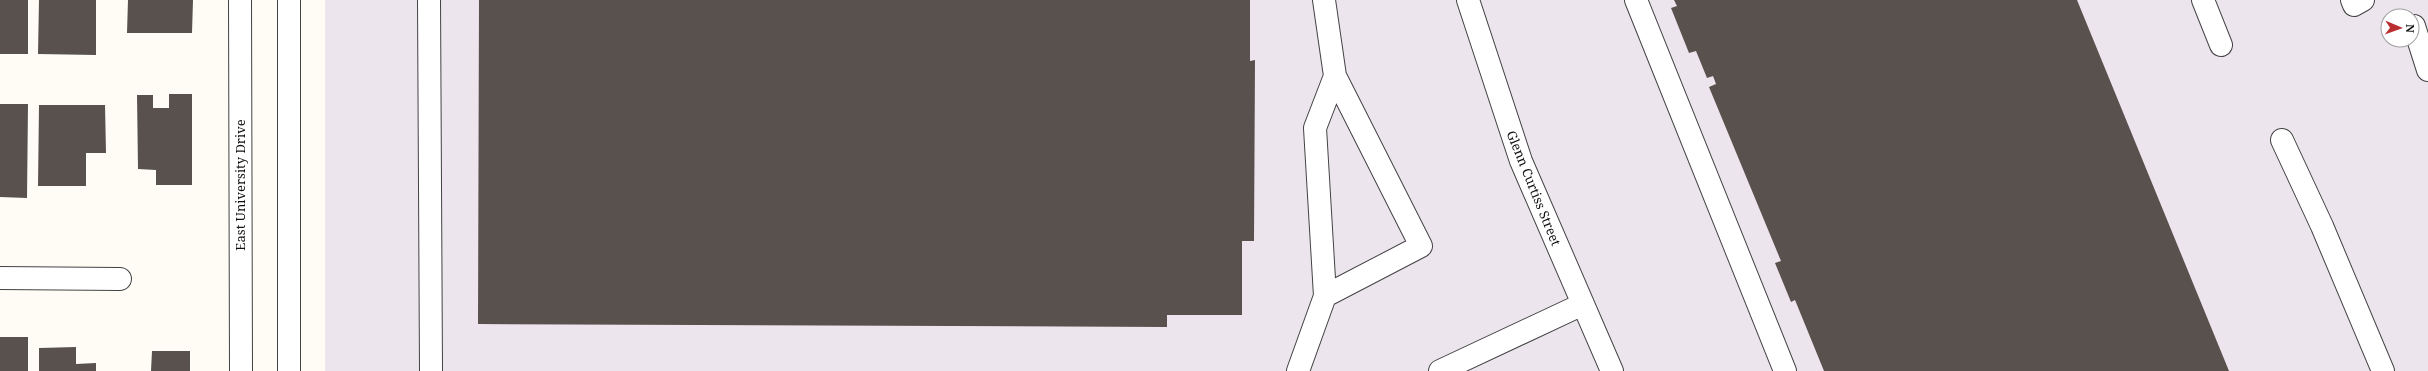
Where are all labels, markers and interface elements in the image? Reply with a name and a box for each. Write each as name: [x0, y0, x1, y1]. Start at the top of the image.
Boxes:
north arrow: [2380, 8, 2420, 48]
text: N: [2403, 24, 2418, 33]
street label: East University Drive: [231, 119, 249, 251]
street label: Glenn Curtiss Street: [1503, 128, 1566, 249]

